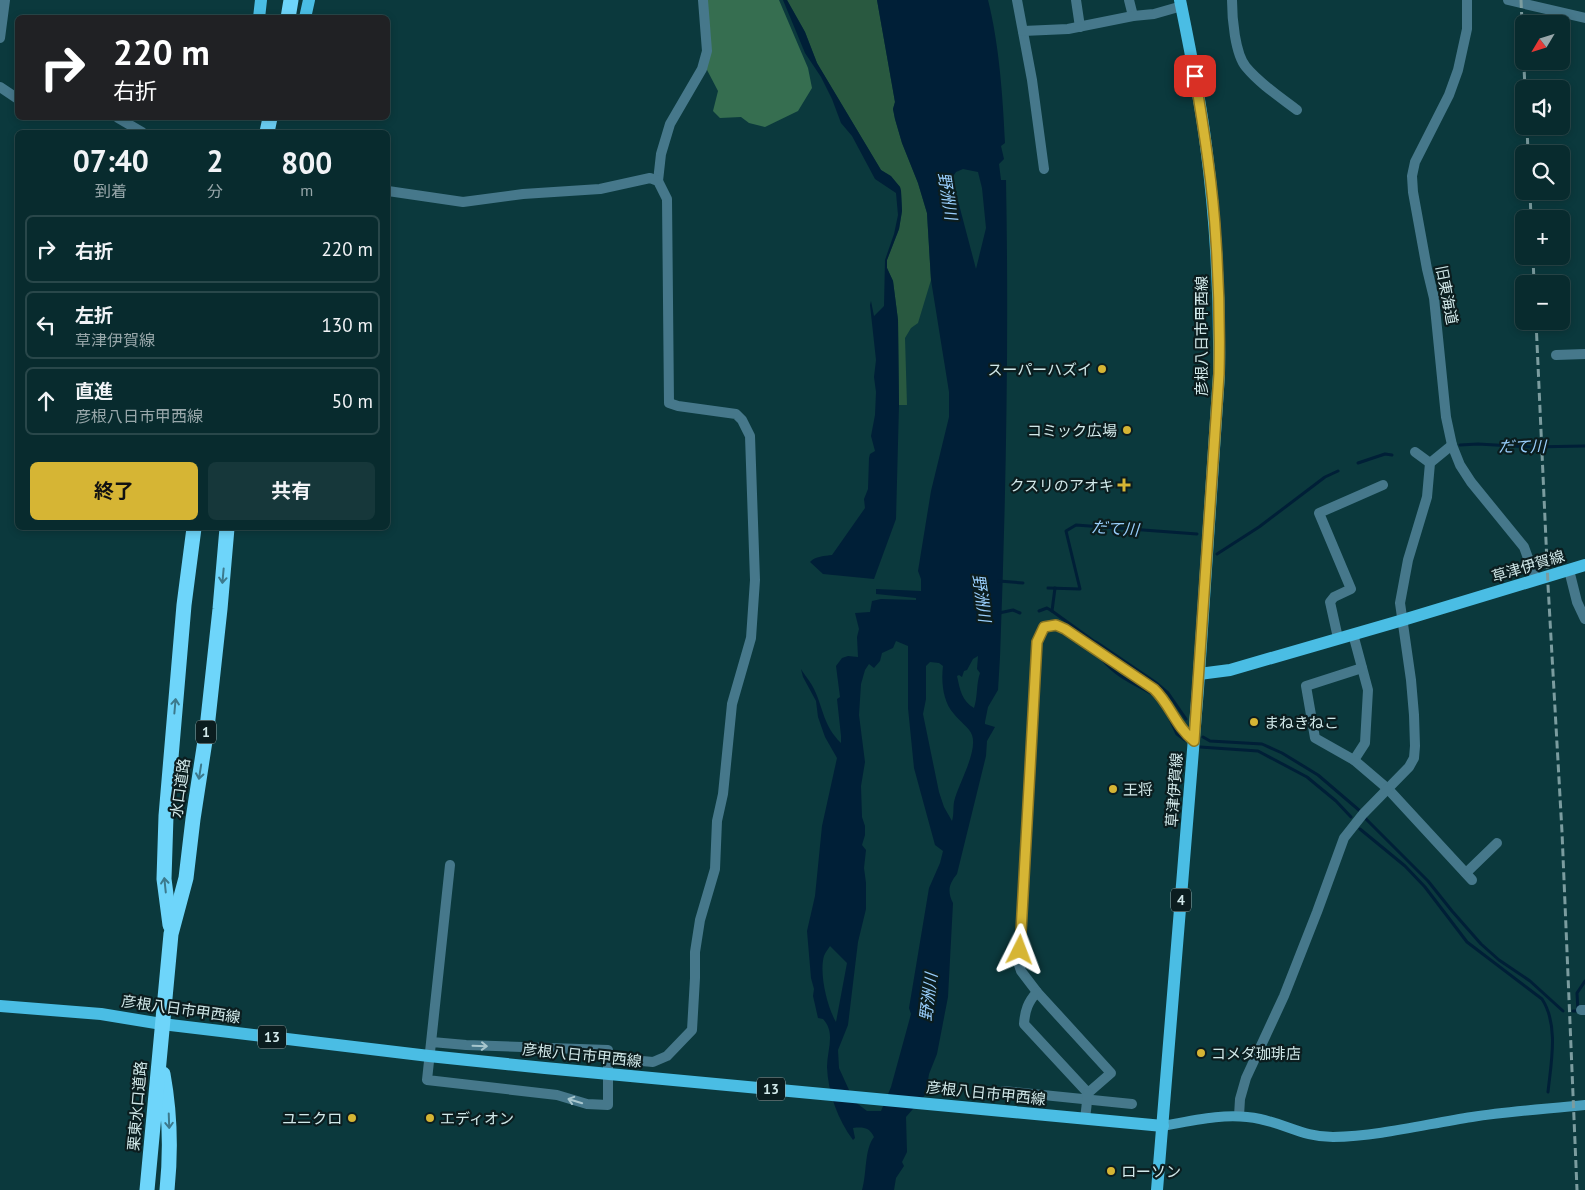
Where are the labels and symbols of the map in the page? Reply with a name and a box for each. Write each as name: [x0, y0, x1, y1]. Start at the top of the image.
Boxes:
north arrow: [1515, 15, 1570, 70]
pin: [1174, 55, 1216, 97]
water label: 野洲川: [934, 171, 962, 223]
street label: 旧東海道: [1432, 264, 1462, 326]
street label: 彦根八日市甲西線: [1192, 276, 1211, 396]
place label: スーパーハズイ: [987, 360, 1092, 379]
marker: スーパーハズイ: [1096, 363, 1108, 375]
place label: コミック広場: [1027, 421, 1117, 440]
marker: コミック広場: [1121, 424, 1133, 436]
water label: だて川: [1498, 436, 1548, 456]
place label: クスリのアオキ: [1009, 476, 1114, 495]
marker: クスリのアオキ: [1118, 479, 1130, 491]
water label: だて川: [1090, 516, 1142, 540]
street label: 草津伊賀線: [1489, 546, 1567, 586]
one-way arrow: [218, 568, 228, 584]
water label: 野洲川: [969, 573, 996, 625]
one-way arrow: [171, 698, 180, 714]
place label: まねきねこ: [1264, 713, 1339, 732]
marker: まねきねこ: [1248, 716, 1260, 728]
road number: 1: [196, 720, 216, 744]
street label: 草津伊賀線: [1162, 752, 1186, 828]
street label: 水口道路: [166, 757, 194, 819]
one-way arrow: [194, 764, 204, 780]
place label: 王将: [1123, 780, 1153, 799]
marker: 王将: [1107, 783, 1119, 795]
one-way arrow: [160, 878, 170, 894]
road number: 4: [1171, 888, 1191, 912]
position arrow: [993, 923, 1045, 975]
water label: 野洲川: [915, 970, 941, 1022]
street label: 彦根八日市甲西線: [120, 991, 242, 1027]
road number: 13: [258, 1026, 286, 1048]
street label: 彦根八日市甲西線: [521, 1039, 643, 1071]
one-way arrow: [472, 1041, 488, 1050]
place label: コメダ珈琲店: [1211, 1044, 1301, 1063]
marker: コメダ珈琲店: [1195, 1047, 1207, 1059]
street label: 栗東水口道路: [124, 1060, 150, 1152]
street label: 彦根八日市甲西線: [925, 1077, 1047, 1109]
road number: 13: [757, 1078, 785, 1100]
one-way arrow: [568, 1095, 584, 1105]
place label: ユニクロ: [282, 1109, 342, 1128]
place label: エディオン: [440, 1109, 514, 1128]
one-way arrow: [164, 1112, 173, 1128]
marker: ユニクロ: [346, 1112, 358, 1124]
marker: エディオン: [424, 1112, 436, 1124]
place label: ローソン: [1121, 1162, 1181, 1181]
marker: ローソン: [1105, 1165, 1117, 1177]

